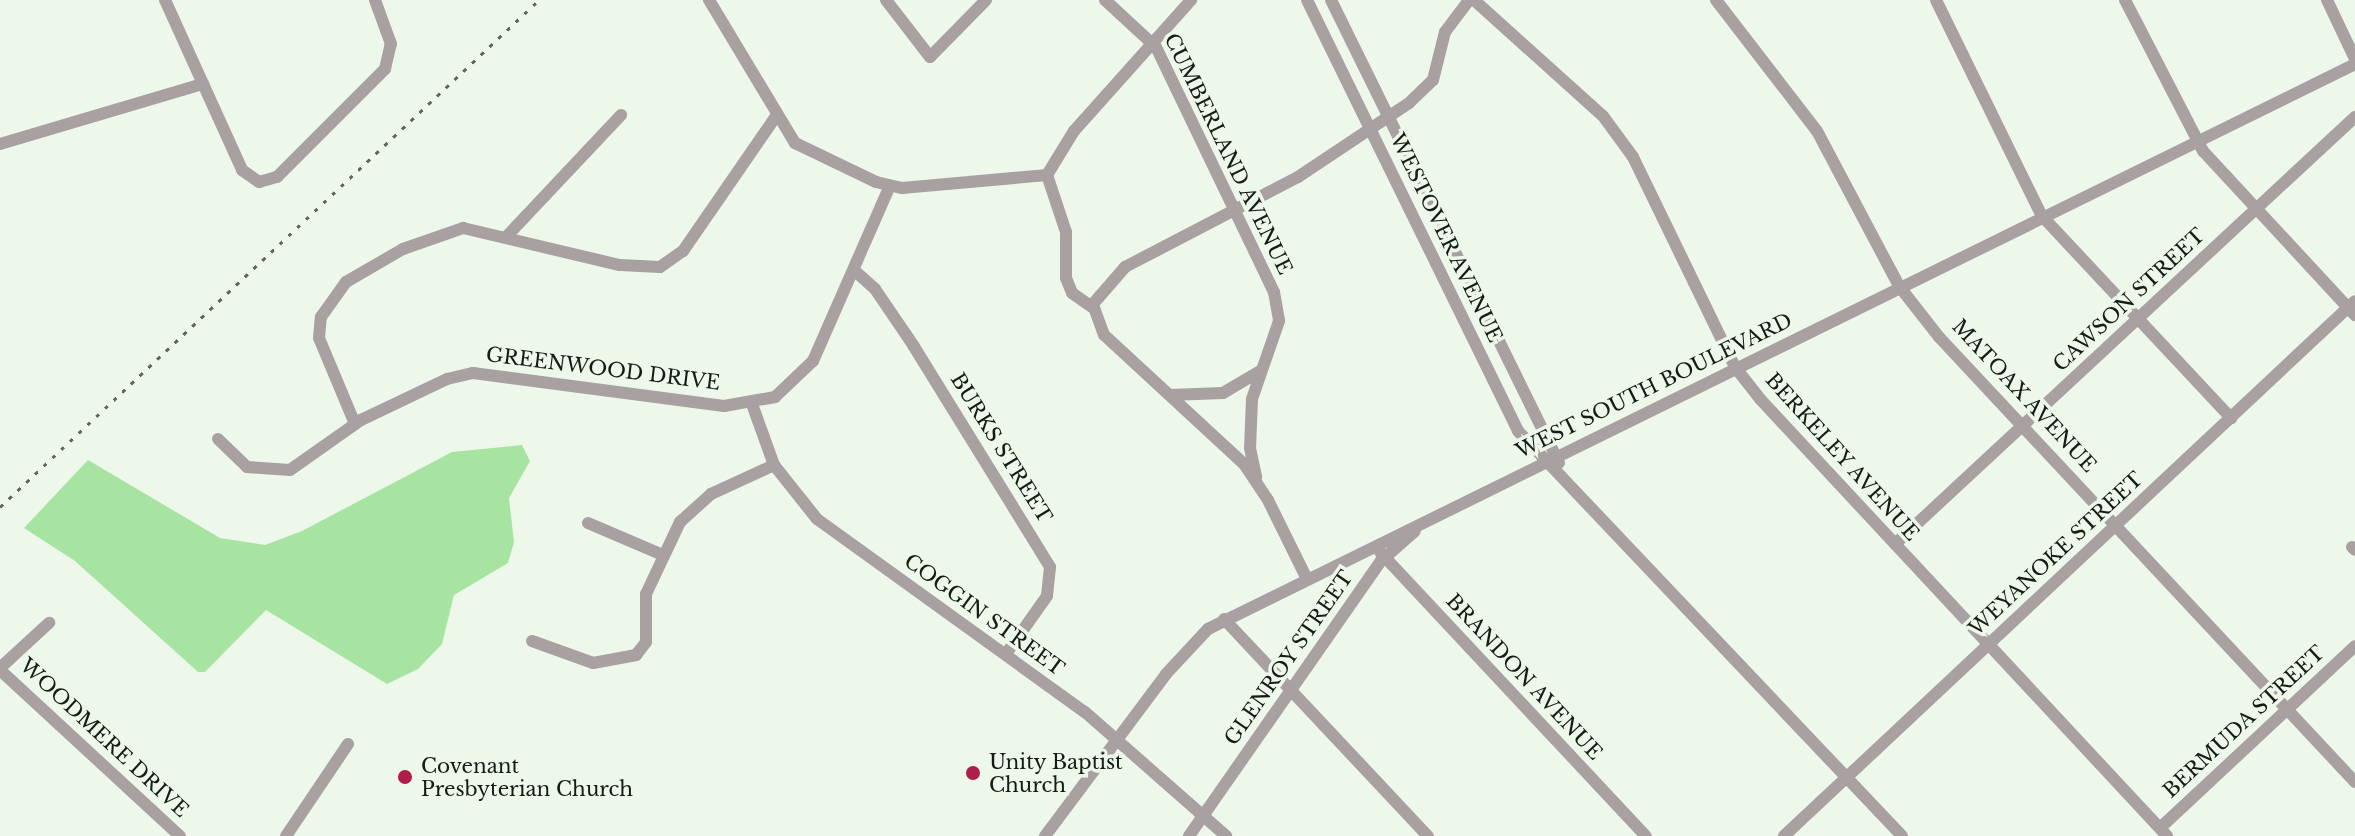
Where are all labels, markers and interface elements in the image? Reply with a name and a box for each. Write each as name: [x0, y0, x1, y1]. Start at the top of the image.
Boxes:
street label: CUMBERLAND AVENUE: [1159, 29, 1297, 279]
street label: WESTOVER AVENUE: [1385, 129, 1507, 347]
street label: CAWSON STREET: [2048, 224, 2210, 376]
street label: WEST SOUTH BOULEVARD: [1512, 308, 1796, 464]
street label: MATOAX AVENUE: [1947, 314, 2101, 478]
street label: GREENWOOD DRIVE: [484, 343, 722, 395]
street label: BERKELEY AVENUE: [1760, 368, 1924, 546]
street label: BURKS STREET: [945, 369, 1057, 527]
street label: WEYANOKE STREET: [1964, 467, 2148, 641]
street label: COGGIN STREET: [899, 549, 1069, 681]
street label: GLENROY STREET: [1219, 566, 1359, 750]
street label: BRANDON AVENUE: [1441, 589, 1607, 765]
street label: BERMUDA STREET: [2158, 641, 2330, 803]
street label: WOODMERE DRIVE: [15, 654, 193, 822]
place label: Unity Baptist Church: [989, 750, 1123, 797]
place label: Covenant Presbyterian Church: [421, 754, 633, 801]
marker: Unity Baptist Church: [964, 764, 982, 782]
marker: Covenant Presbyterian Church: [396, 768, 414, 786]

